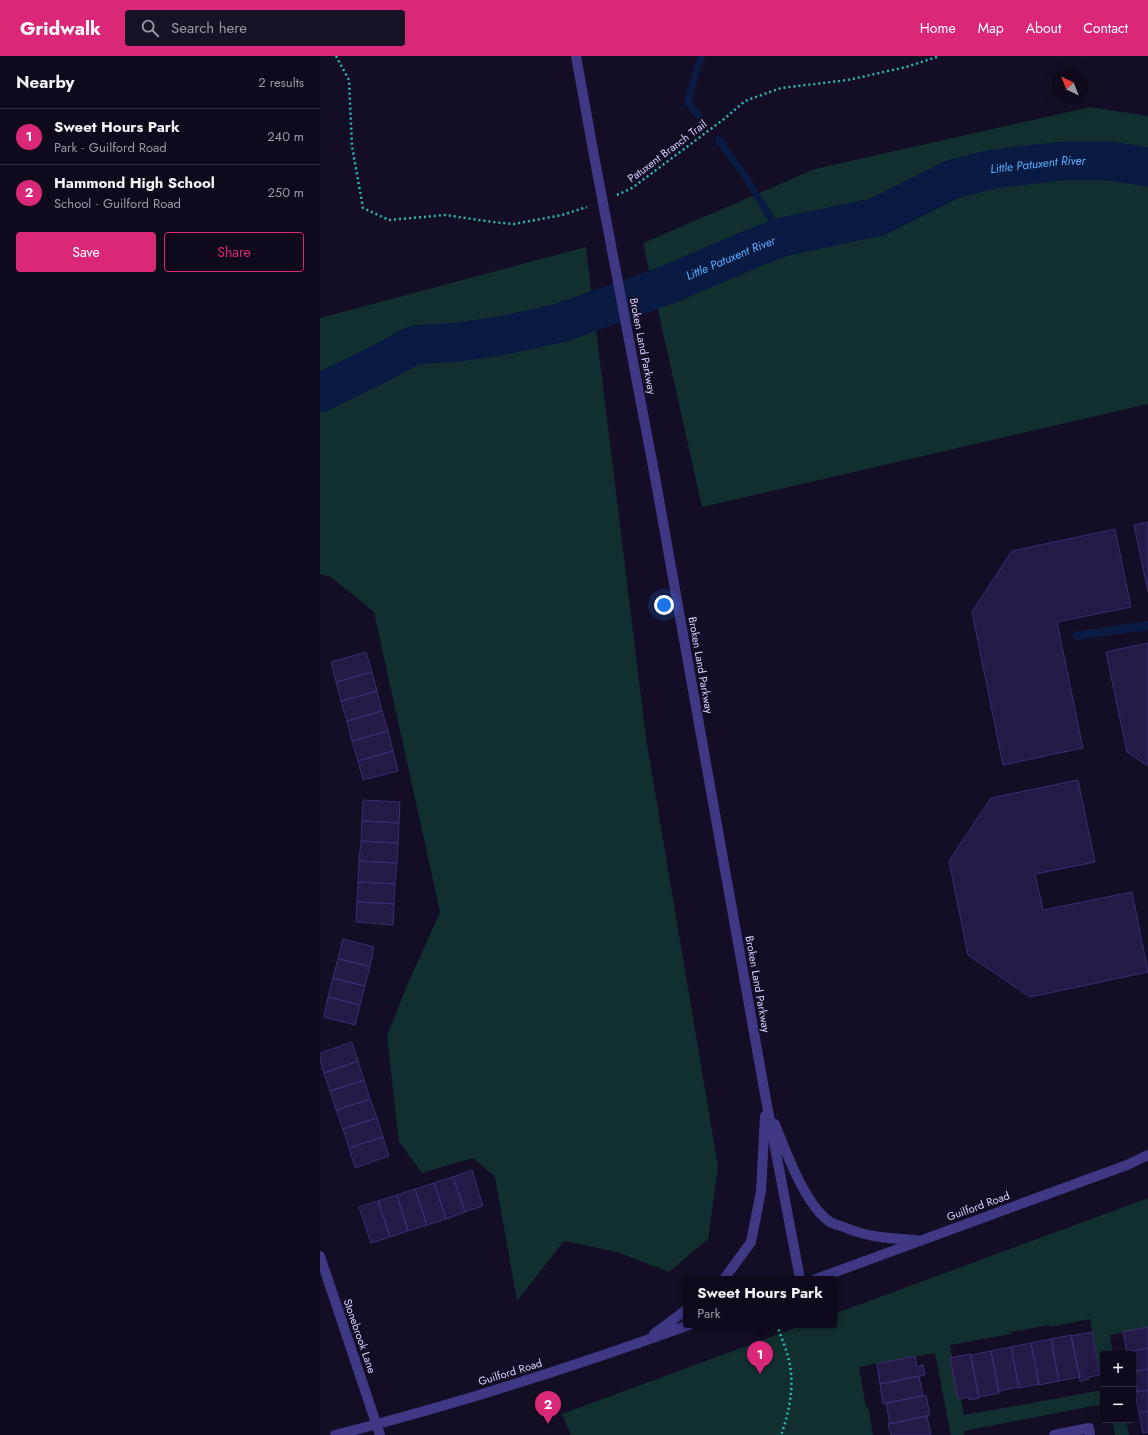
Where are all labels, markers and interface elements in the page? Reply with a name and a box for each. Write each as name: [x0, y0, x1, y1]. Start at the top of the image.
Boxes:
search box: [125, 10, 405, 46]
text: Gridwalk: [20, 15, 101, 42]
icon: search: [139, 17, 161, 39]
text: Search here: [171, 17, 247, 39]
text: Home: [920, 18, 956, 38]
text: Map: [978, 18, 1004, 38]
text: About: [1026, 18, 1061, 38]
text: Contact: [1083, 18, 1128, 38]
north arrow: [1052, 68, 1088, 104]
text: Nearby: [16, 70, 74, 94]
text: 2 results: [258, 73, 304, 92]
text: Sweet Hours Park: [54, 116, 180, 138]
street label: Patuxent Branch Trail: [624, 116, 710, 186]
text: 1: [26, 127, 32, 146]
text: 240 m: [267, 127, 304, 146]
text: Park · Guilford Road: [54, 138, 167, 157]
water label: Little Patuxent River: [989, 152, 1086, 178]
text: Hammond High School: [54, 172, 215, 194]
text: 2: [25, 183, 33, 202]
text: 250 m: [267, 183, 304, 202]
text: School · Guilford Road: [54, 194, 181, 213]
water label: Little Patuxent River: [683, 231, 779, 285]
button: Save: [16, 232, 156, 272]
button: Share: [164, 232, 304, 272]
street label: Broken Land Parkway: [626, 296, 660, 396]
your location: [654, 595, 674, 615]
street label: Broken Land Parkway: [685, 615, 717, 715]
street label: Broken Land Parkway: [742, 934, 774, 1034]
street label: Guilford Road: [944, 1187, 1012, 1225]
popup: [683, 1276, 837, 1328]
text: Sweet Hours Park: [697, 1282, 823, 1304]
street label: Stonebrook Lane: [340, 1297, 380, 1376]
text: Park: [697, 1304, 720, 1323]
pin: 1: [747, 1341, 773, 1374]
map controls: [1100, 1351, 1136, 1423]
button: +: [1100, 1351, 1136, 1387]
street label: Guilford Road: [476, 1355, 544, 1389]
button: −: [1100, 1387, 1136, 1423]
pin: 2: [535, 1391, 561, 1424]

